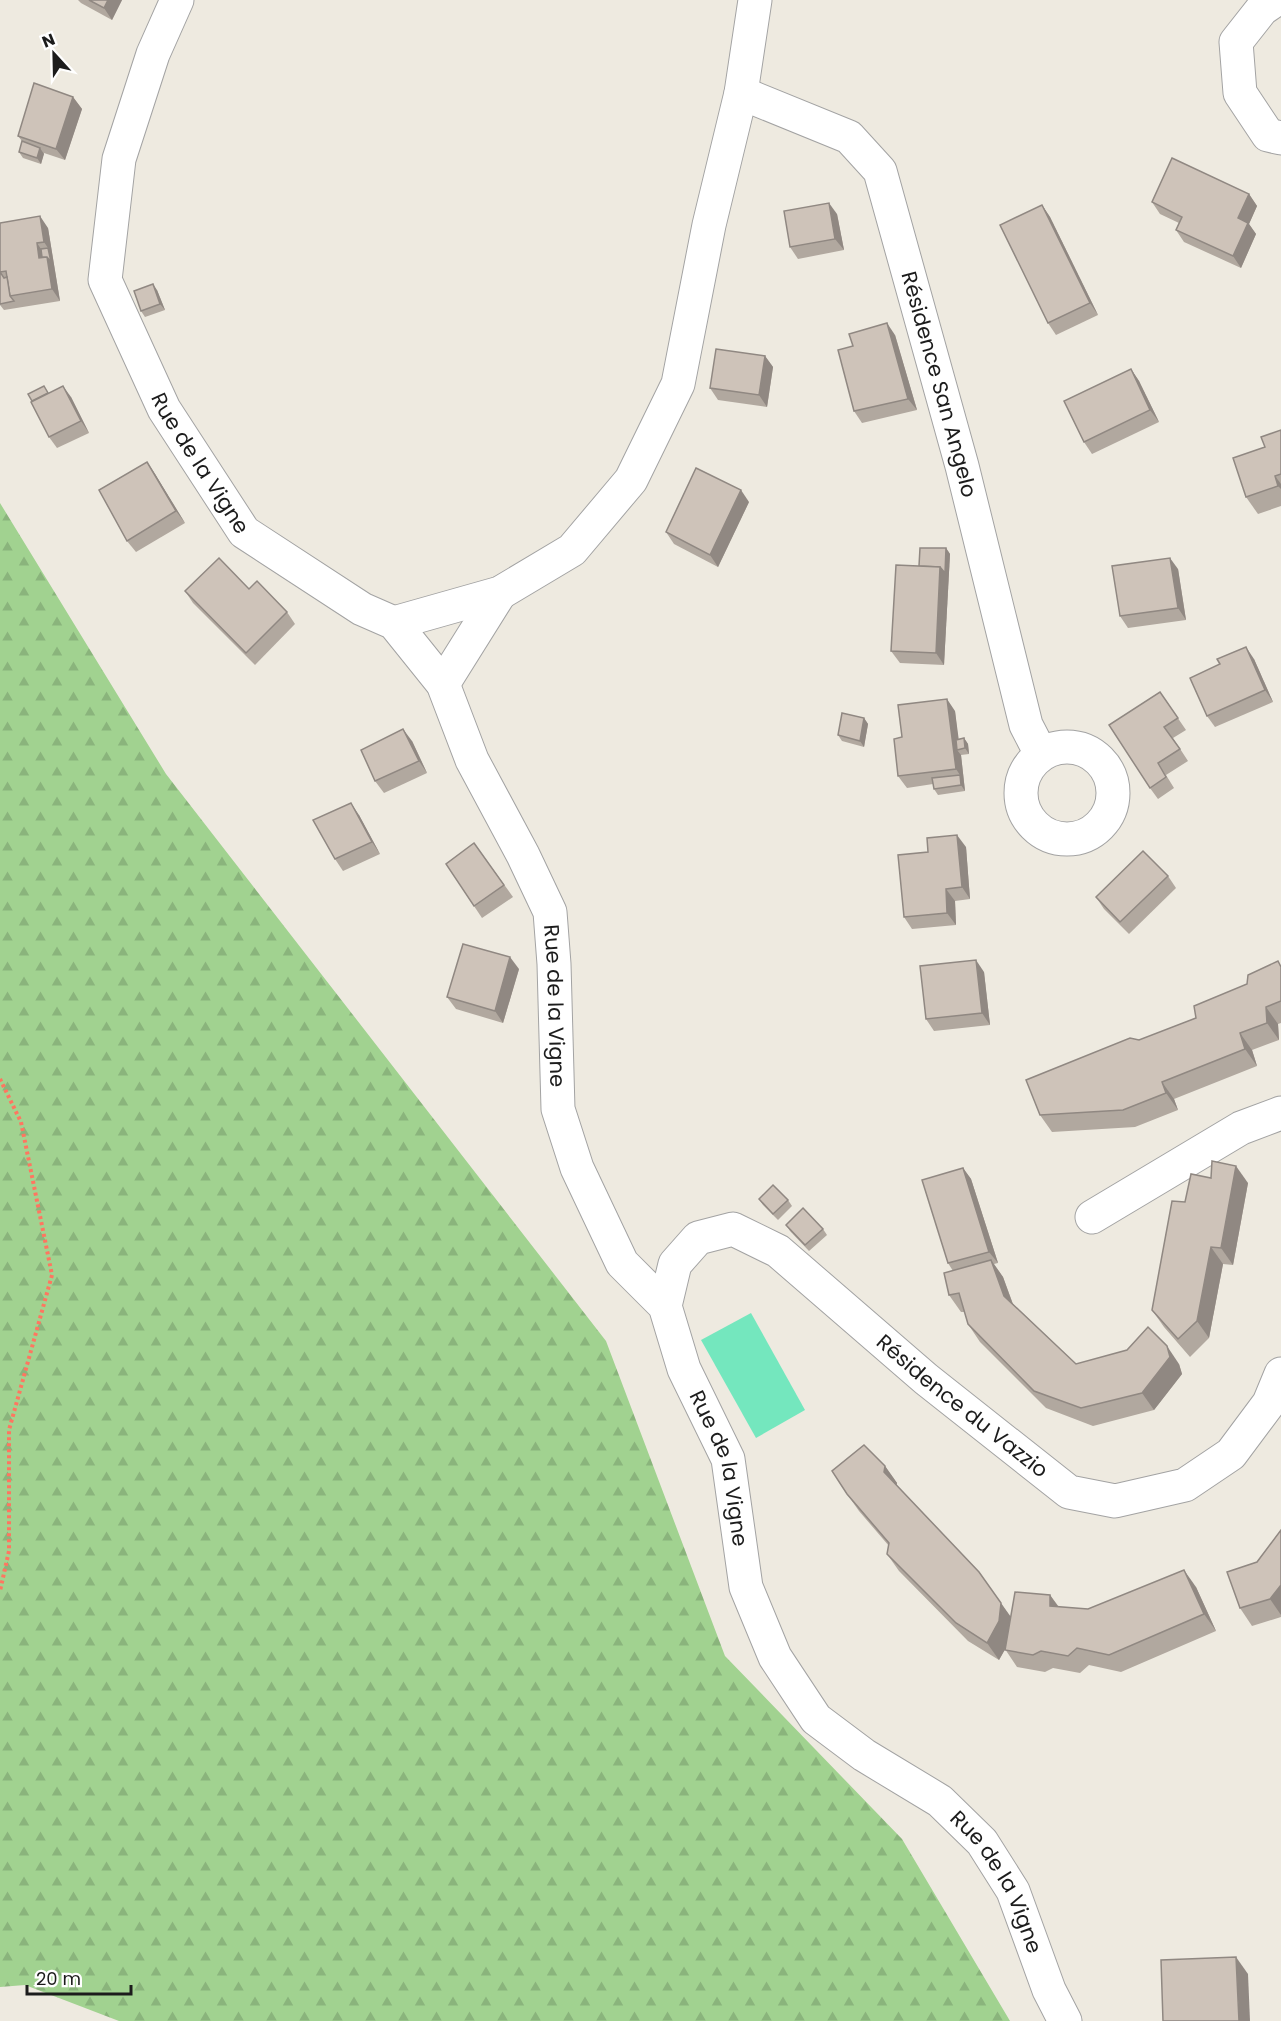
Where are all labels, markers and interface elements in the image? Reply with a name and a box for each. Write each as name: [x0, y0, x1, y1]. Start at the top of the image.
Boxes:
north arrow: [24, 24, 84, 84]
text: N: [39, 28, 58, 53]
street label: Résidence San Angelo: [895, 268, 984, 500]
street label: Rue de la Vigne: [144, 388, 256, 539]
street label: Rue de la Vigne: [537, 923, 572, 1087]
street label: Résidence du Vazzio: [870, 1327, 1055, 1484]
street label: Rue de la Vigne: [683, 1385, 755, 1548]
street label: Rue de la Vigne: [944, 1804, 1049, 1957]
scale bar: [27, 1958, 130, 1996]
text: 20 m: [36, 1966, 81, 1991]

